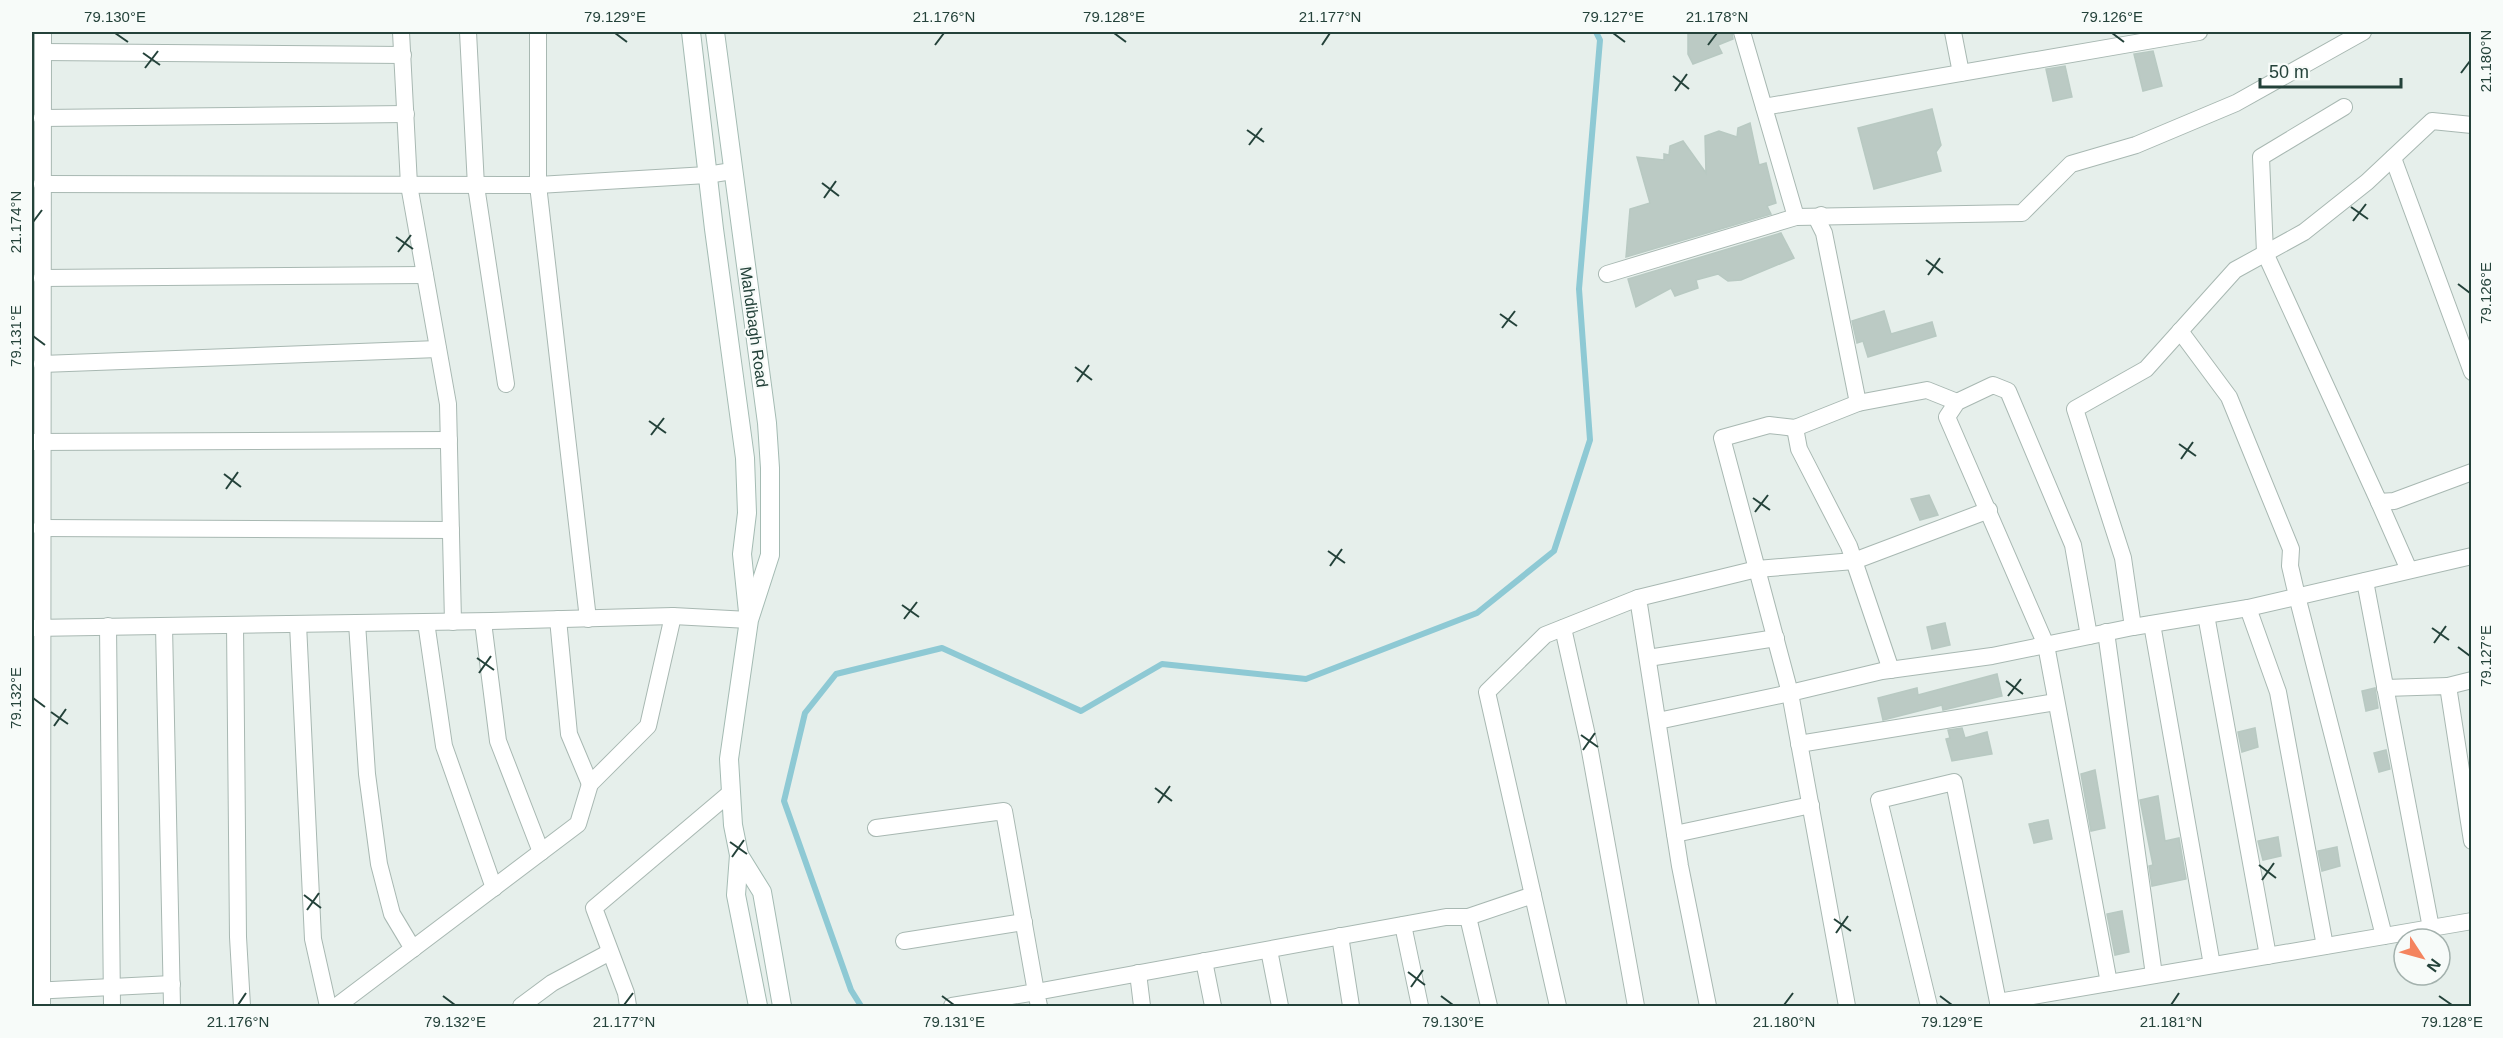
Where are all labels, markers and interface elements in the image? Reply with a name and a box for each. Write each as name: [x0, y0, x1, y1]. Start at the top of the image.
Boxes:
text: 79.130°E: [84, 8, 146, 25]
text: 79.129°E: [584, 8, 646, 25]
text: 21.176°N: [913, 8, 975, 25]
text: 79.128°E: [1083, 8, 1145, 25]
text: 21.177°N: [1299, 8, 1361, 25]
text: 79.127°E: [1582, 8, 1644, 25]
text: 21.178°N: [1686, 8, 1748, 25]
text: 79.126°E: [2081, 8, 2143, 25]
text: 21.180°N: [2477, 30, 2494, 92]
scale bar: [2260, 51, 2401, 89]
text: 50 m: [2269, 62, 2309, 82]
text: 21.174°N: [7, 191, 24, 253]
text: 79.126°E: [2477, 262, 2494, 324]
street label: Mahdibagh Road: [737, 265, 771, 389]
text: 79.131°E: [7, 305, 24, 367]
text: 79.127°E: [2477, 625, 2494, 687]
text: 79.132°E: [7, 667, 24, 729]
north arrow: [2392, 927, 2452, 987]
text: N: [2423, 956, 2444, 975]
text: 21.176°N: [207, 1013, 269, 1030]
text: 79.132°E: [424, 1013, 486, 1030]
text: 21.177°N: [593, 1013, 655, 1030]
text: 79.131°E: [923, 1013, 985, 1030]
text: 79.130°E: [1422, 1013, 1484, 1030]
text: 21.180°N: [1753, 1013, 1815, 1030]
text: 79.129°E: [1921, 1013, 1983, 1030]
text: 21.181°N: [2140, 1013, 2202, 1030]
text: 79.128°E: [2421, 1013, 2483, 1030]

